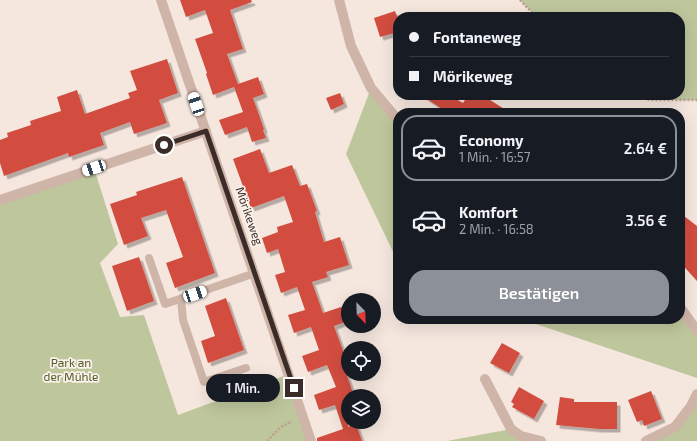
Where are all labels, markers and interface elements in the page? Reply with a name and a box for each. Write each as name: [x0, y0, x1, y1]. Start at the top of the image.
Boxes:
text: Fontaneweg: [433, 28, 521, 46]
text: Mörikeweg: [433, 67, 513, 85]
car: [186, 91, 206, 117]
icon: car: [411, 130, 447, 166]
text: Economy: [459, 131, 524, 149]
route start: [155, 136, 173, 154]
text: 2.64 €: [624, 139, 667, 157]
text: 1 Min. · 16:57: [459, 149, 530, 165]
car: [81, 159, 107, 177]
street label: Mörikeweg: [233, 185, 267, 247]
icon: car: [411, 202, 447, 238]
text: Komfort: [459, 203, 518, 221]
text: 3.56 €: [625, 211, 667, 229]
text: 2 Min. · 16:58: [459, 221, 534, 237]
button: Bestätigen: [409, 270, 669, 316]
car: [182, 284, 208, 304]
north arrow: [341, 293, 381, 333]
map controls: [341, 293, 381, 429]
button: locate: [341, 341, 381, 381]
park label: Park an der Mühle: [44, 355, 98, 383]
callout: 1 Min.: [206, 374, 280, 402]
route end: [285, 379, 303, 397]
text: 1 Min.: [226, 380, 260, 396]
button: layers: [341, 389, 381, 429]

